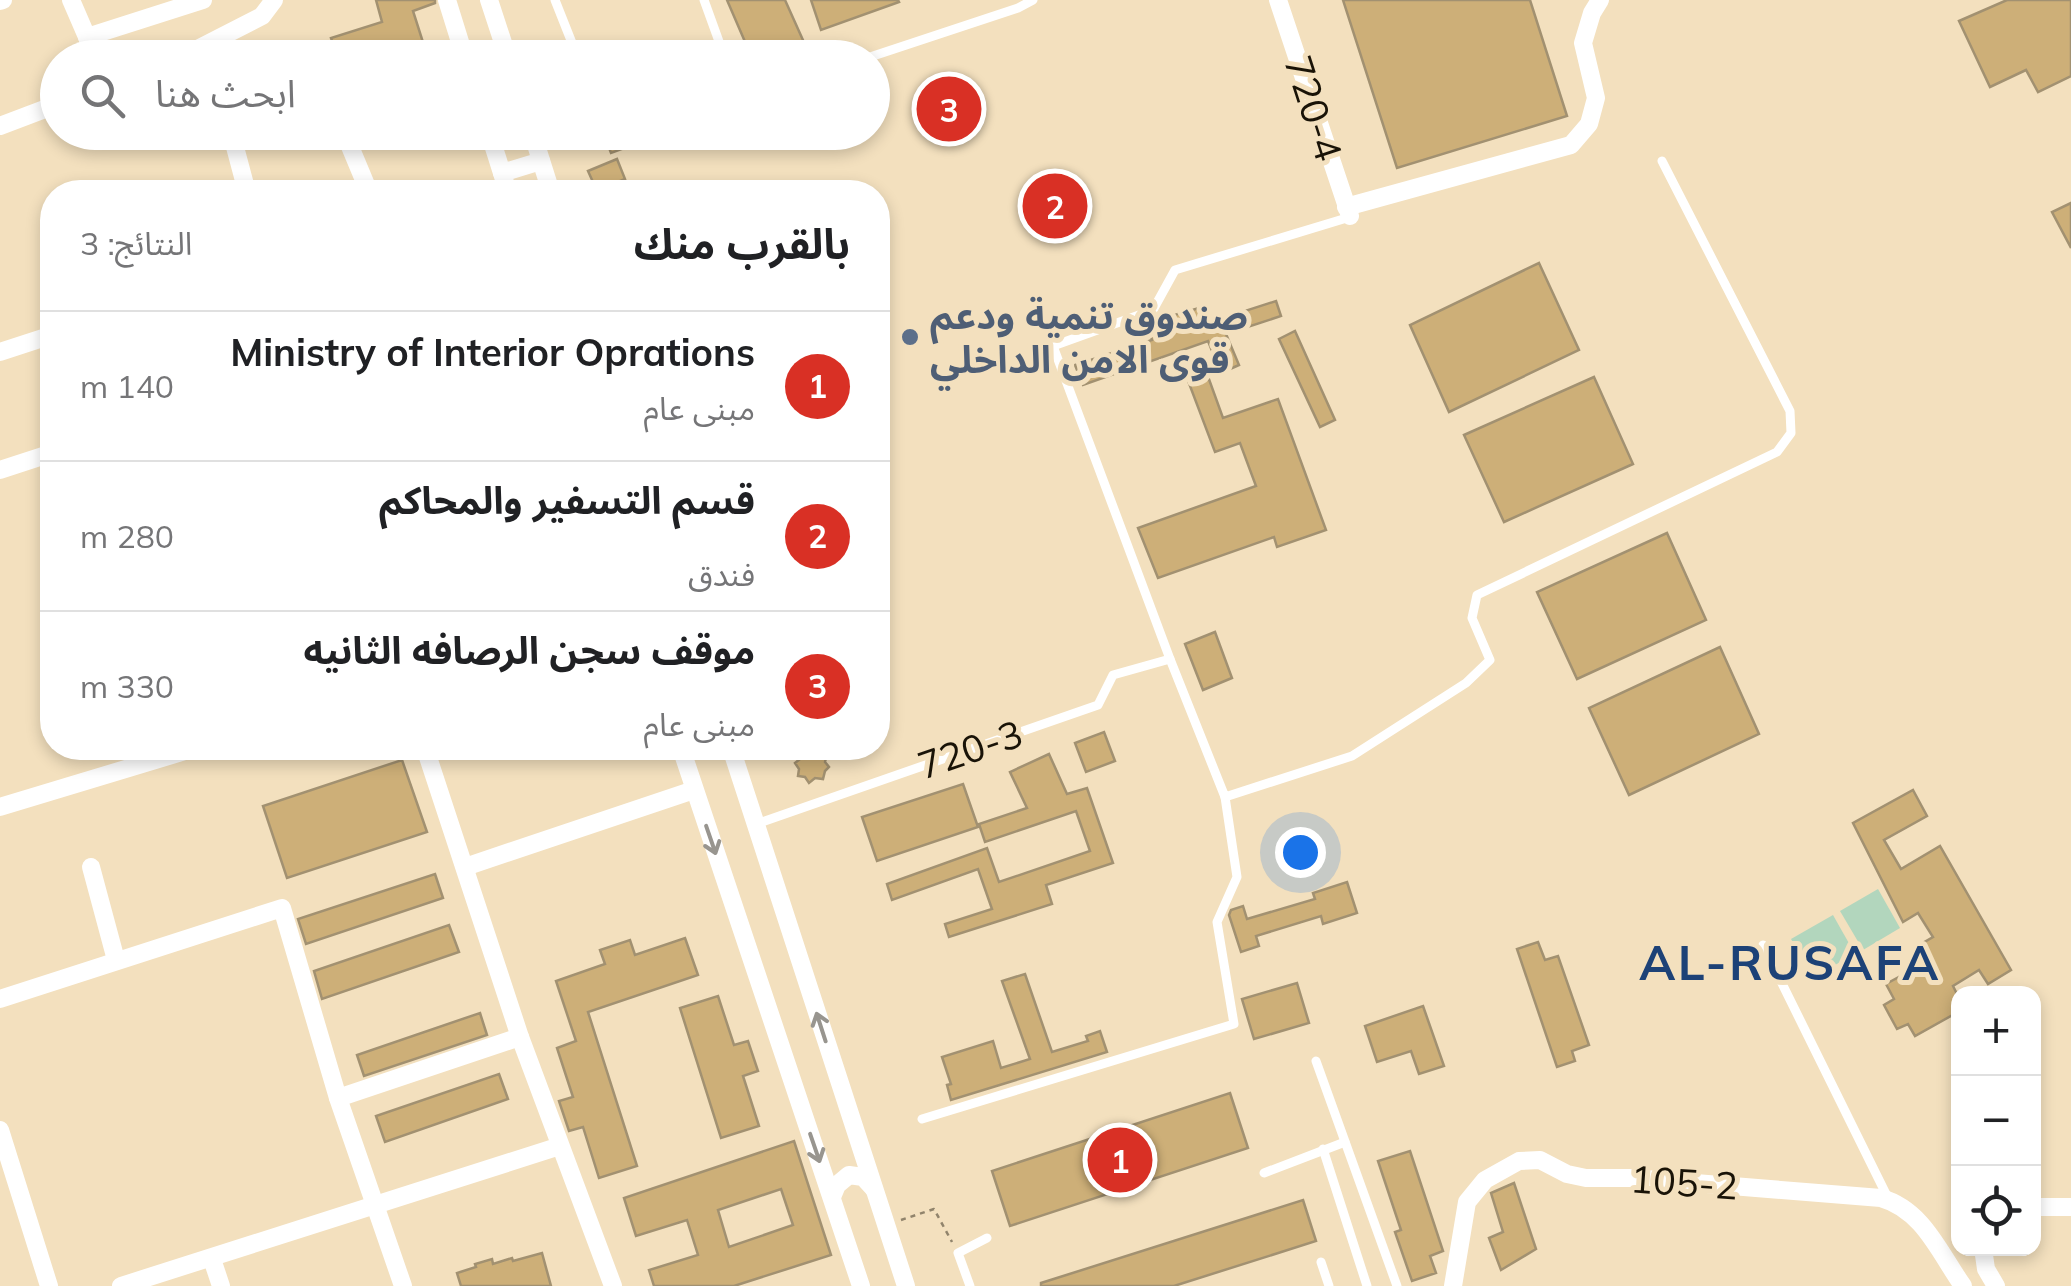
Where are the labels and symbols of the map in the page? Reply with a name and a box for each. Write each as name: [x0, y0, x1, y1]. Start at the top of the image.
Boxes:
street label: 720-4: [1275, 49, 1353, 167]
pin: 3: [916, 72, 982, 146]
pin: 2: [1022, 168, 1088, 244]
place label: صندوق تنمية ودعم قوى الامن الداخلي: [930, 291, 1248, 391]
marker: صندوق تنمية ودعم قوى الامن الداخلي: [899, 326, 921, 348]
street label: 720-3: [911, 709, 1029, 789]
one-way arrow: [703, 824, 721, 855]
your location: [1275, 827, 1326, 878]
district label: AL-RUSAFA: [1639, 932, 1941, 992]
one-way arrow: [811, 1012, 829, 1043]
pin: 1: [1088, 1122, 1152, 1198]
one-way arrow: [807, 1132, 825, 1163]
street label: 105-2: [1629, 1154, 1739, 1210]

